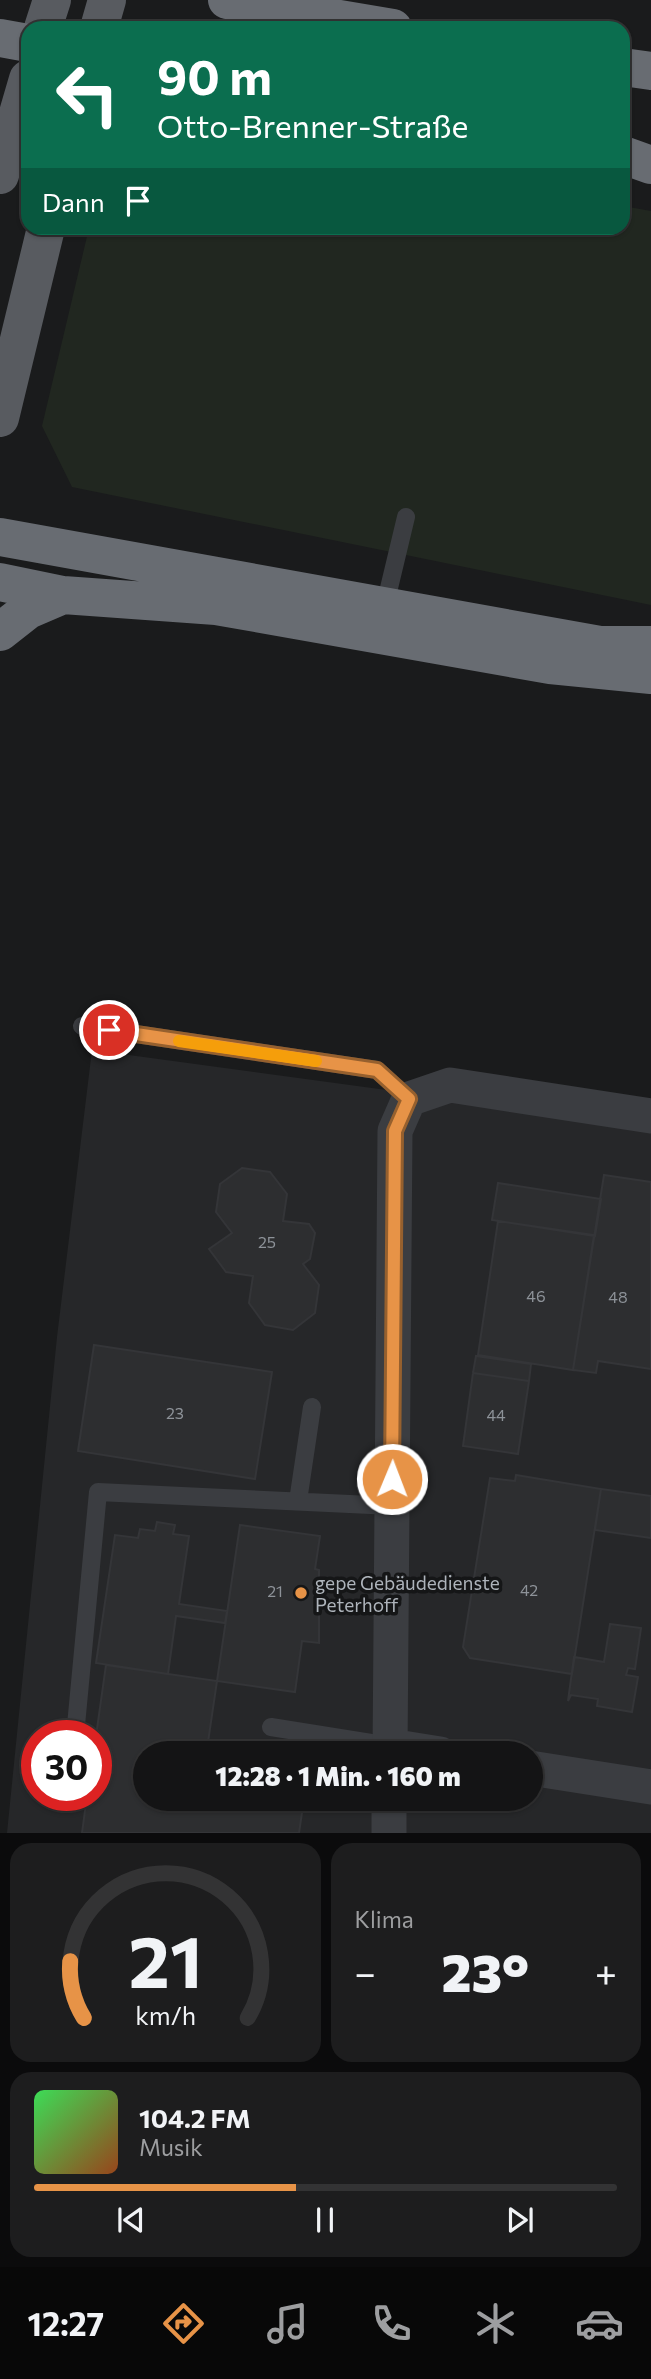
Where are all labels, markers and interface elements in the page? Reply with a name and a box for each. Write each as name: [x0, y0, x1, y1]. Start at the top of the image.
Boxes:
text: 90 m: [157, 45, 272, 105]
icon: left: [42, 49, 133, 140]
text: Otto-Brenner-Straße: [157, 105, 468, 145]
icon: arrive: [119, 182, 157, 220]
text: Dann: [42, 186, 105, 217]
pin: [79, 1000, 139, 1060]
icon: arrive: [90, 1011, 128, 1049]
house number: 25: [258, 1232, 276, 1251]
house number: 46: [526, 1286, 546, 1305]
house number: 48: [608, 1287, 628, 1306]
house number: 23: [166, 1403, 184, 1422]
house number: 44: [486, 1405, 506, 1424]
position arrow: [355, 1442, 429, 1516]
place label: gepe Gebäudedienste Peterhoff: [315, 1571, 500, 1616]
house number: 42: [520, 1580, 538, 1599]
house number: 21: [267, 1581, 283, 1600]
marker: gepe Gebäudedienste Peterhoff: [293, 1585, 309, 1601]
speed limit sign: 30: [21, 1720, 112, 1811]
text: 12:28 · 1 Min. · 160 m: [215, 1760, 461, 1791]
text: Klima: [355, 1905, 414, 1933]
text: 21: [128, 1915, 202, 2004]
text: 23°: [442, 1939, 529, 2003]
text: −: [355, 1948, 376, 1995]
text: +: [595, 1948, 617, 1995]
text: km/h: [135, 2000, 196, 2030]
text: 104.2 FM: [139, 2102, 251, 2133]
text: Musik: [139, 2133, 203, 2161]
icon: previous: [112, 2201, 150, 2239]
icon: pause: [306, 2201, 344, 2239]
icon: next: [501, 2201, 539, 2239]
icon: directions: [159, 2299, 208, 2348]
icon: music: [263, 2299, 312, 2348]
icon: phone: [367, 2299, 416, 2348]
icon: climate: [471, 2299, 520, 2348]
icon: car: [575, 2299, 624, 2348]
text: 12:27: [27, 2303, 104, 2343]

